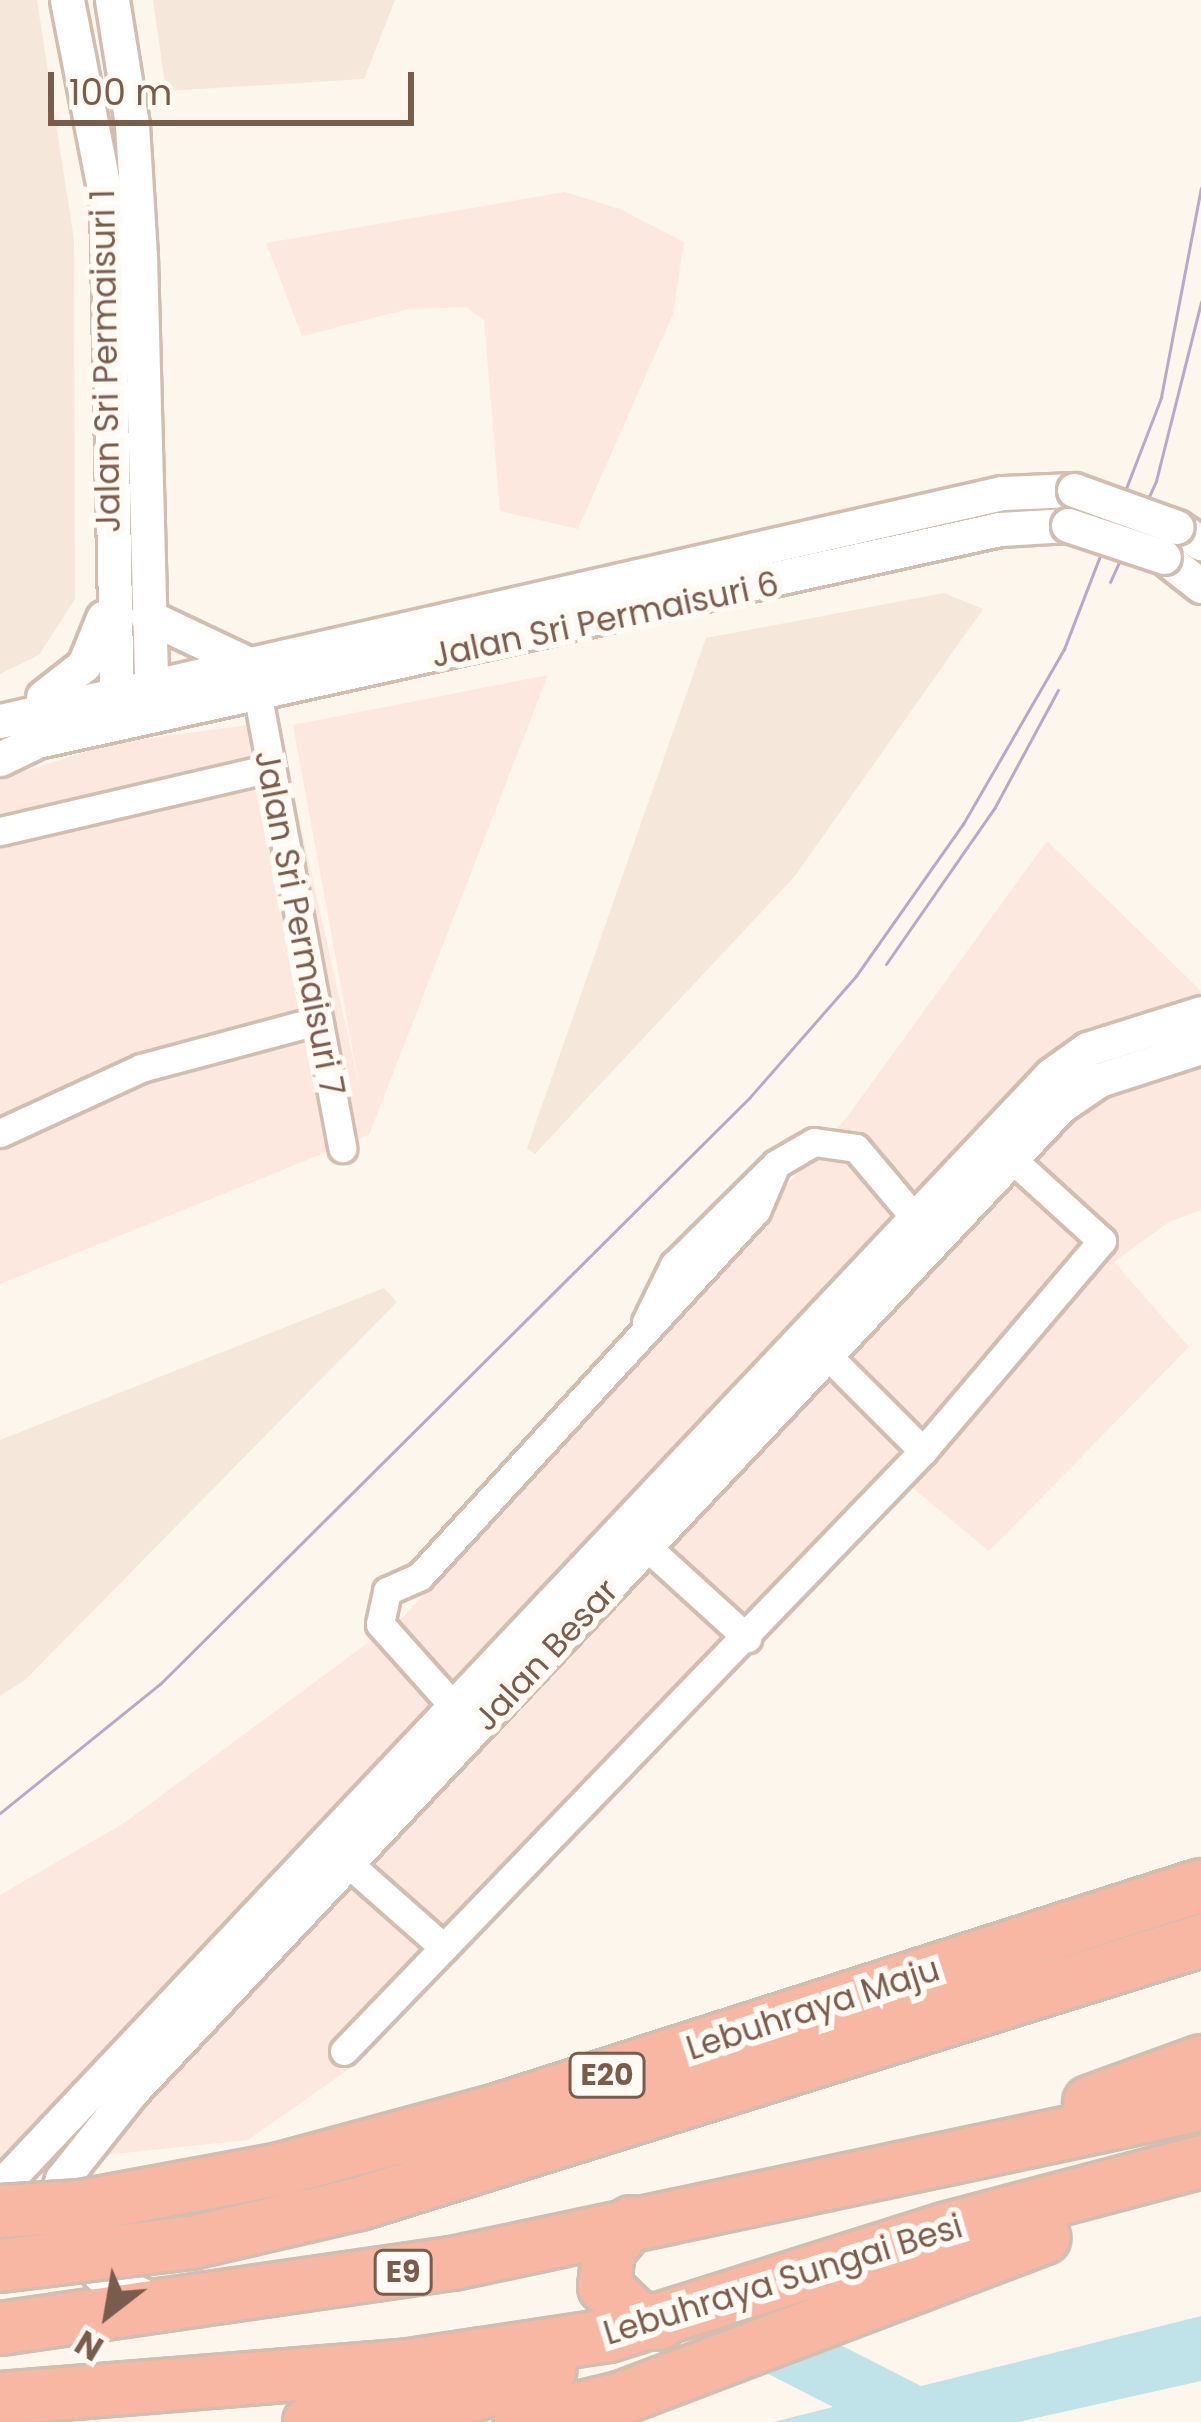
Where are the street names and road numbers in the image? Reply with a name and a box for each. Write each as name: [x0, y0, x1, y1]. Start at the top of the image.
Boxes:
street label: Jalan Sri Permaisuri 1: [83, 189, 129, 533]
street label: Jalan Sri Permaisuri 6: [428, 564, 782, 676]
street label: Jalan Sri Permaisuri 7: [246, 747, 352, 1099]
street label: Jalan Besar: [466, 1571, 626, 1739]
street label: Lebuhraya Maju: [682, 1949, 944, 2069]
road number: E20: [568, 2051, 646, 2099]
street label: Lebuhraya Sungai Besi: [599, 2207, 967, 2353]
road number: E9: [373, 2248, 433, 2296]

